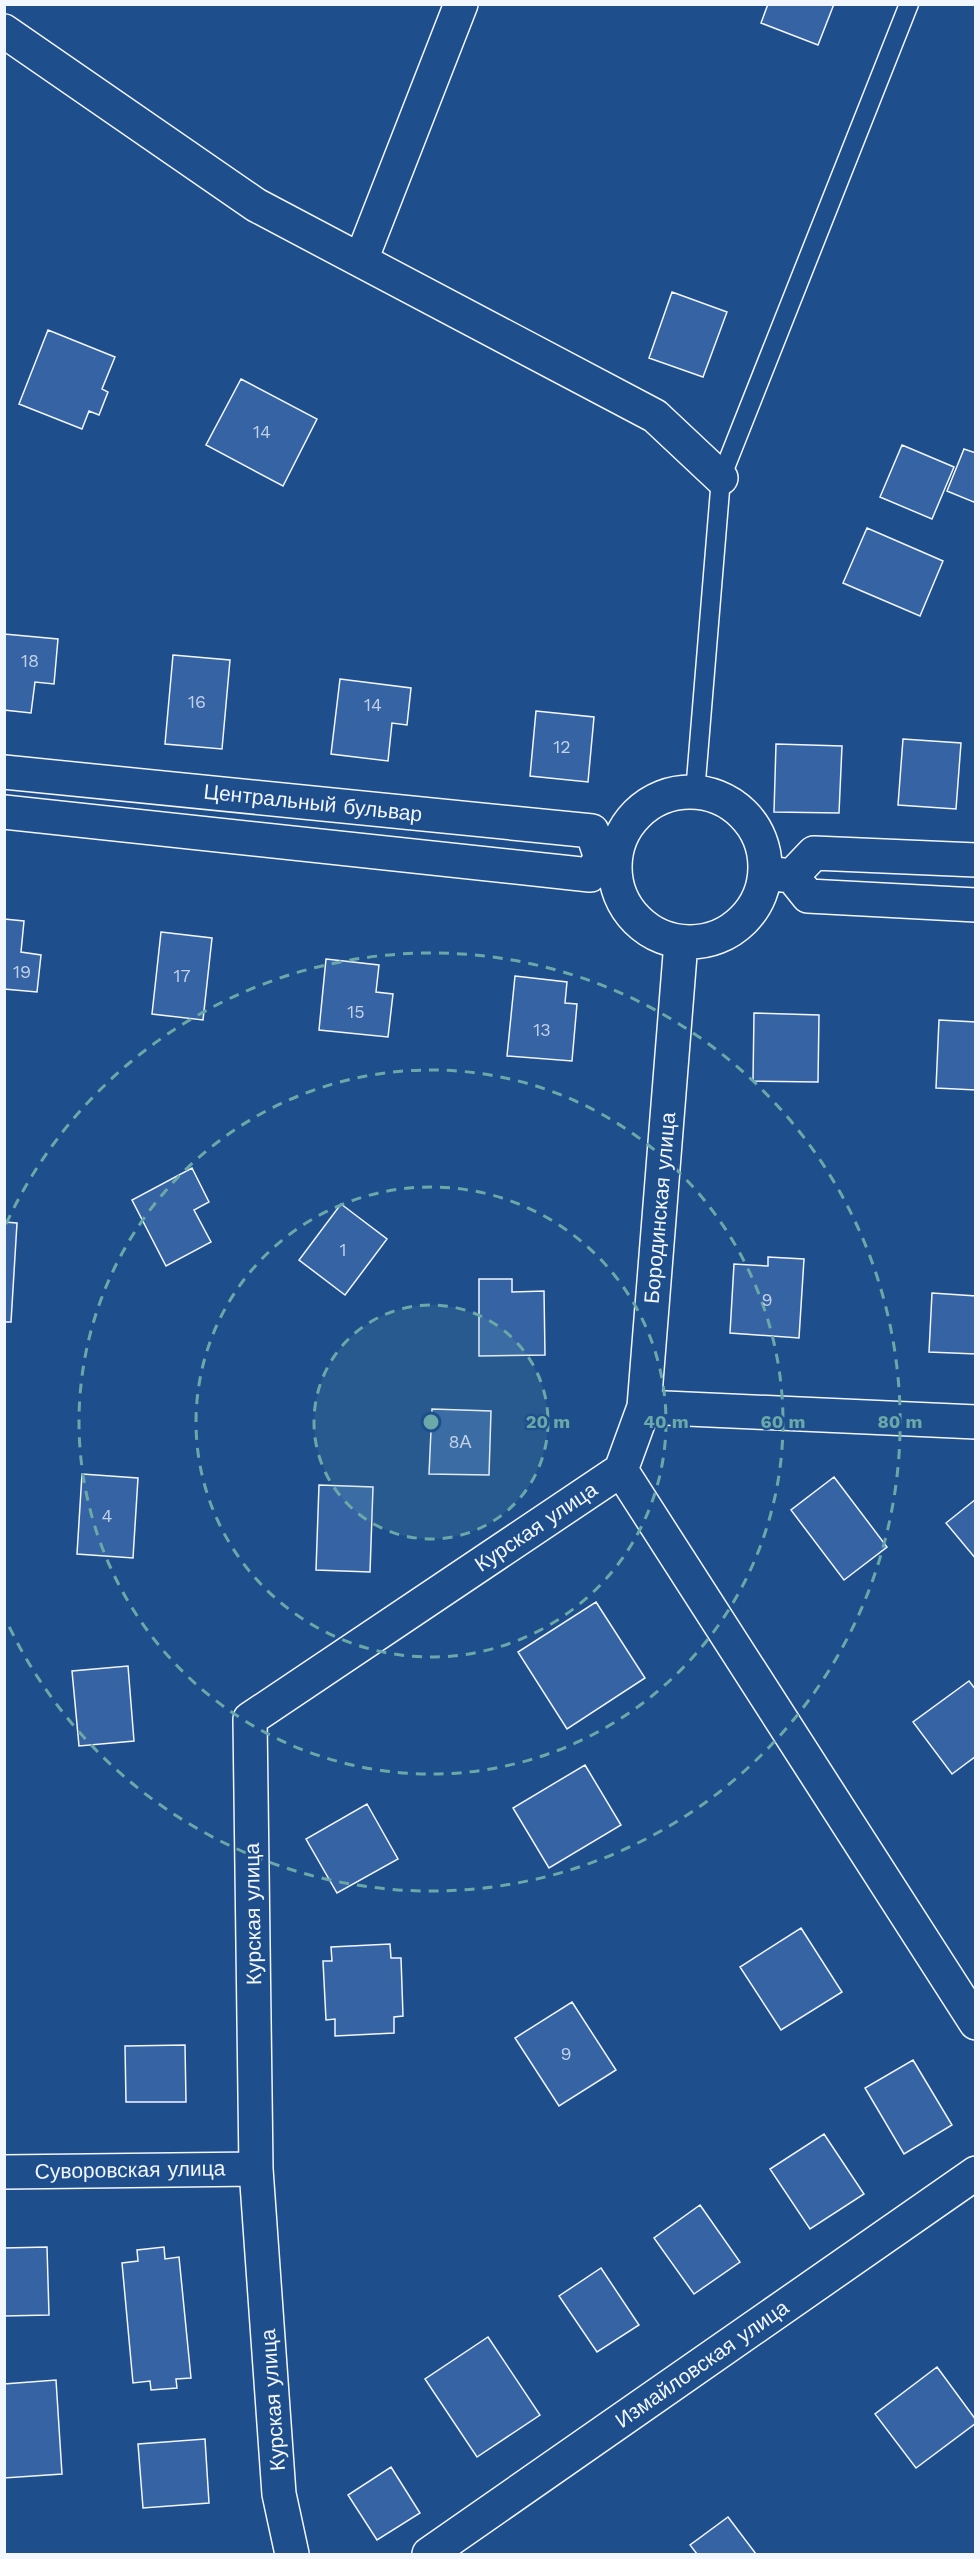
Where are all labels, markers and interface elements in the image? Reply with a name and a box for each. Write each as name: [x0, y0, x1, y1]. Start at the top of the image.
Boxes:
house number: 14: [253, 421, 271, 442]
house number: 18: [21, 650, 39, 671]
house number: 16: [188, 691, 206, 712]
house number: 14: [364, 694, 382, 715]
house number: 12: [553, 736, 571, 757]
street label: Центральный бульвар: [203, 779, 424, 826]
house number: 19: [13, 961, 31, 982]
house number: 17: [173, 965, 191, 986]
house number: 15: [347, 1001, 365, 1022]
house number: 13: [533, 1019, 551, 1040]
street label: Бородинская улица: [639, 1111, 680, 1305]
house number: 1: [339, 1239, 347, 1260]
house number: 9: [761, 1289, 773, 1310]
text: 20 m: [526, 1411, 570, 1432]
text: 40 m: [643, 1411, 689, 1432]
text: 60 m: [761, 1411, 805, 1432]
text: 80 m: [878, 1411, 922, 1432]
centre of rings: [421, 1412, 441, 1432]
house number: 8А: [448, 1431, 472, 1452]
street label: Курская улица: [470, 1476, 602, 1577]
house number: 4: [102, 1505, 113, 1526]
street label: Курская улица: [239, 1842, 266, 1985]
house number: 9: [560, 2043, 572, 2064]
street label: Суворовская улица: [34, 2155, 226, 2184]
street label: Измайловская улица: [610, 2294, 793, 2433]
street label: Курская улица: [255, 2328, 290, 2472]

